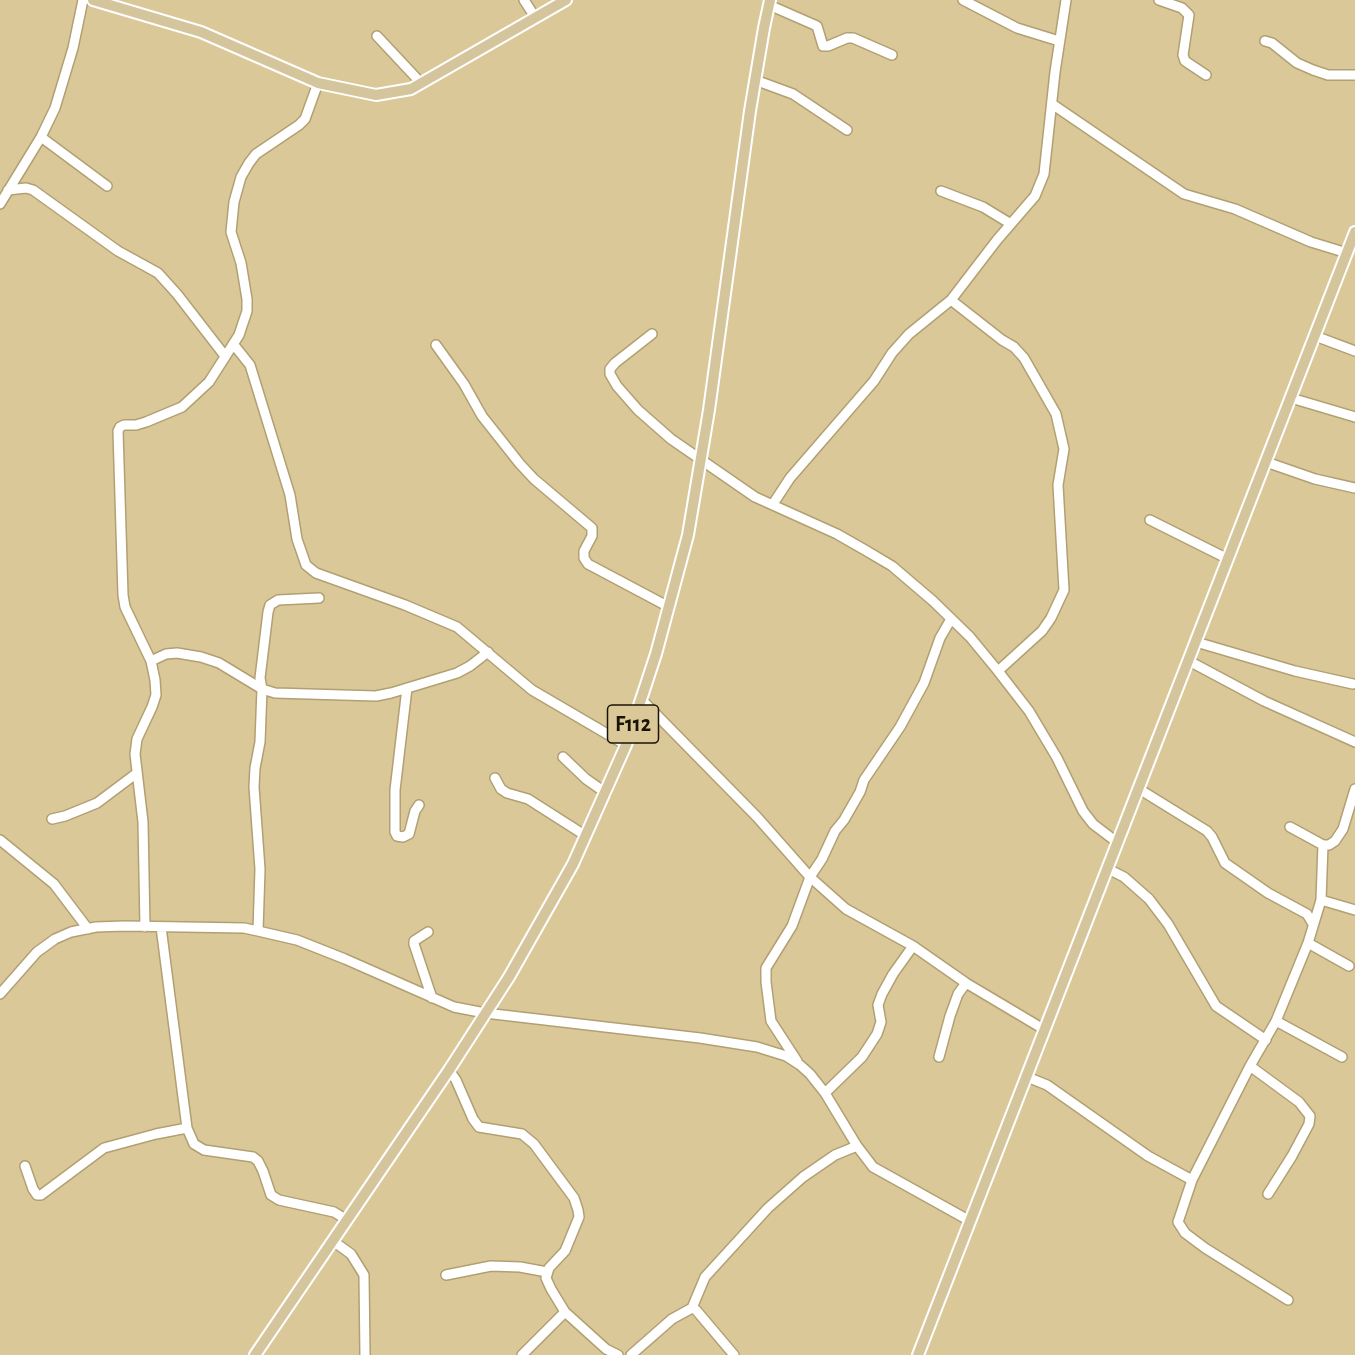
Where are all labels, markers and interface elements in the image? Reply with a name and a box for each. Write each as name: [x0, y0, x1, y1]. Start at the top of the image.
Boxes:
road number: F112: [608, 705, 658, 743]

